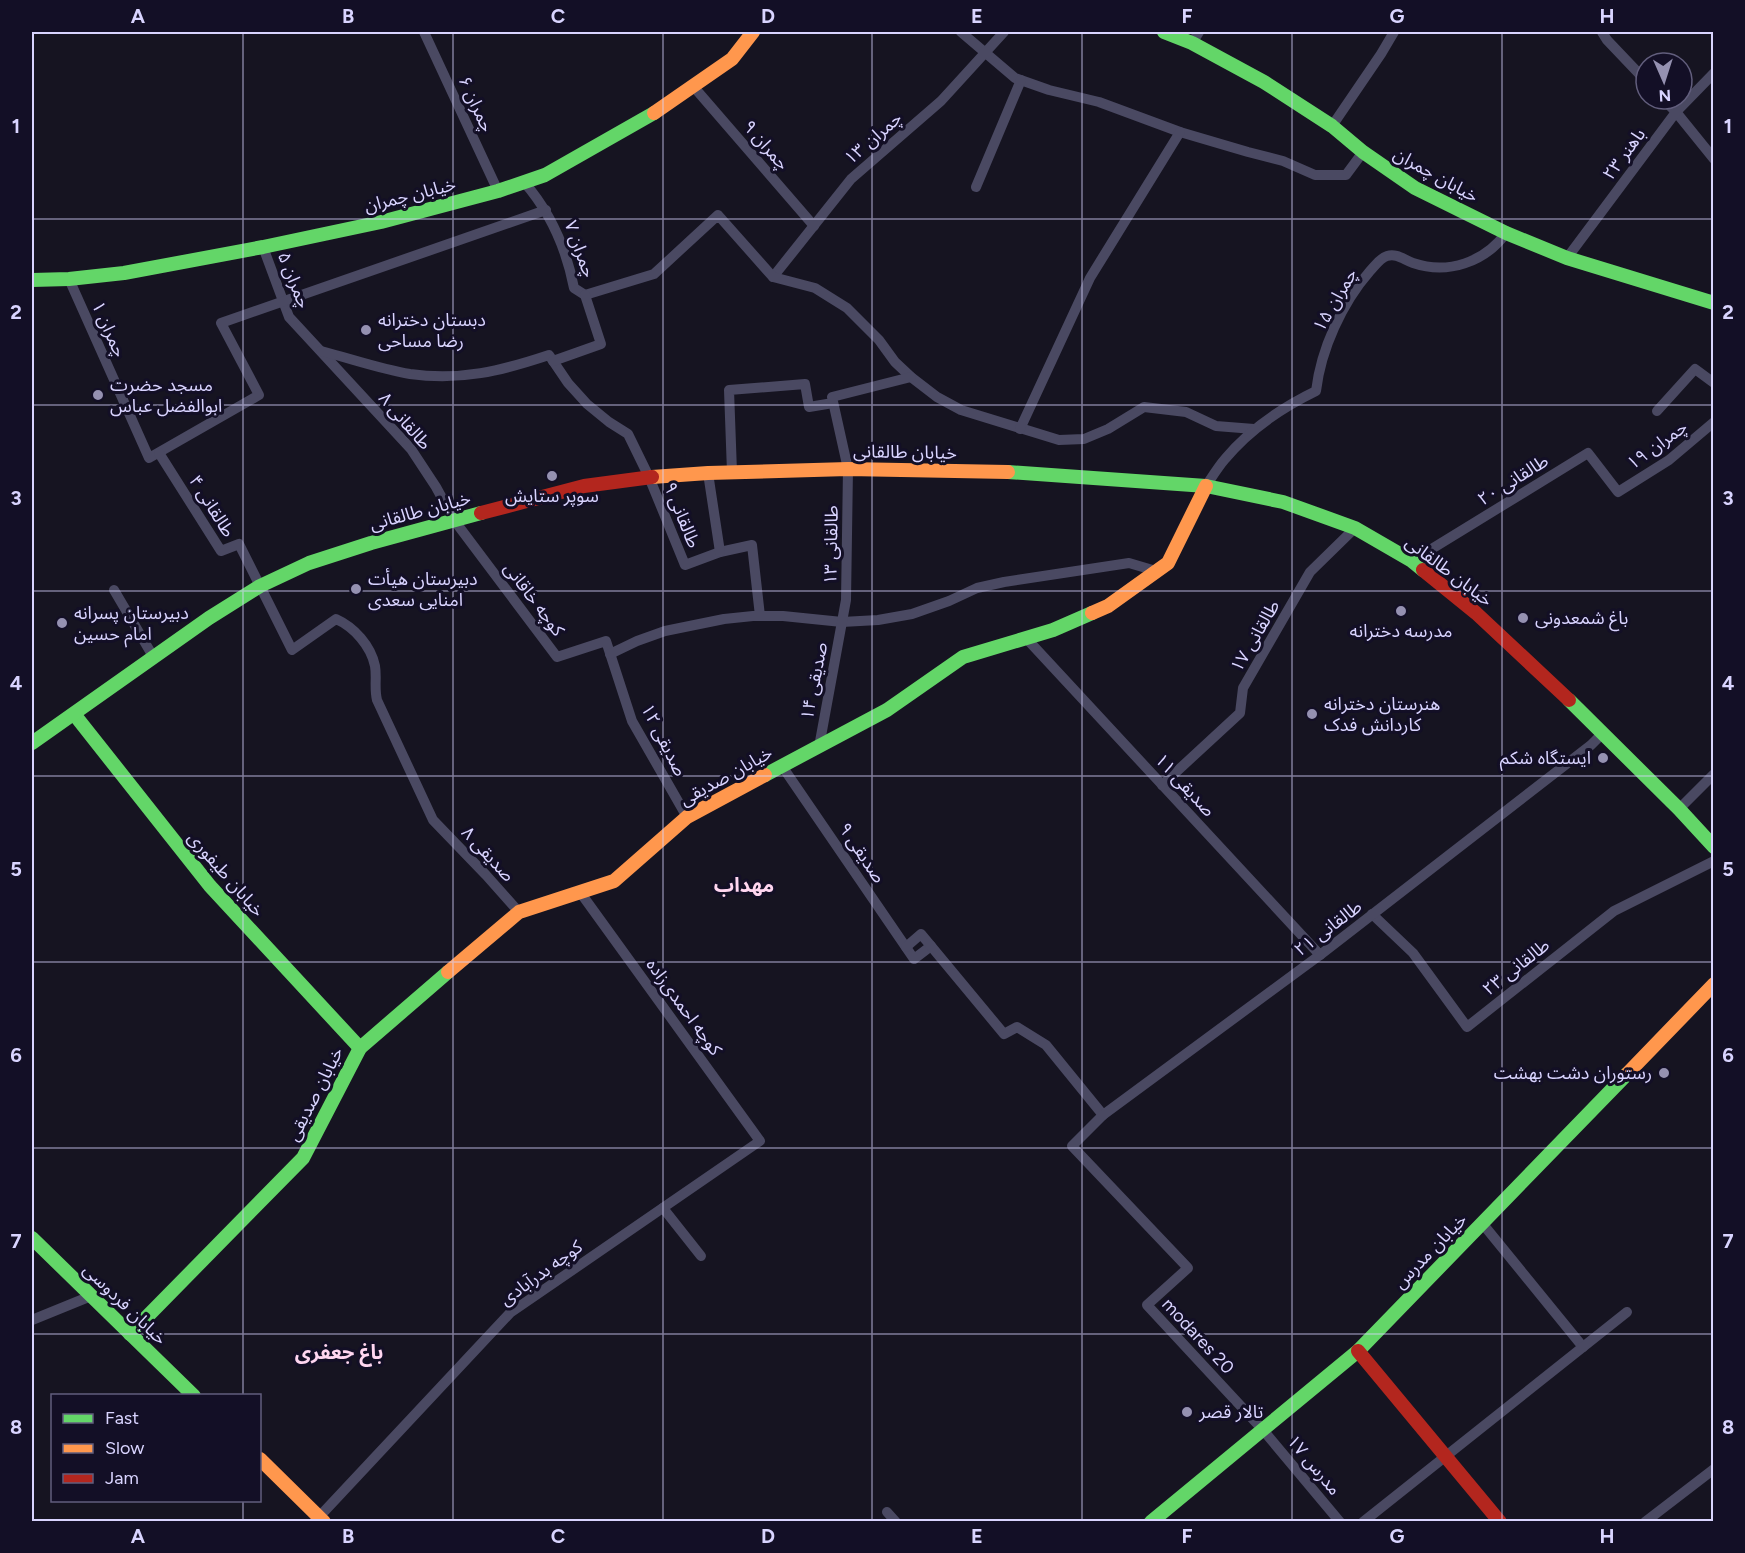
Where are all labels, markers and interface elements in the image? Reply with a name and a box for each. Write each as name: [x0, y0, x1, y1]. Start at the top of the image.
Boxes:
text: A: [131, 4, 146, 28]
text: B: [342, 4, 354, 28]
text: C: [551, 4, 565, 28]
text: D: [761, 4, 775, 28]
text: E: [971, 4, 983, 28]
text: F: [1181, 4, 1193, 28]
text: G: [1390, 4, 1405, 28]
text: H: [1600, 4, 1615, 28]
north arrow: [1634, 51, 1694, 111]
street label: چمران ۶: [454, 73, 498, 135]
text: N: [1658, 86, 1671, 105]
street label: چمران ۱۳: [840, 107, 906, 169]
text: 1: [12, 114, 20, 138]
text: 1: [1724, 114, 1732, 138]
street label: چمران ۹: [738, 116, 794, 175]
street label: باهنر ۲۳: [1598, 124, 1650, 184]
street label: خیابان چمران: [1390, 143, 1482, 207]
street label: خیابان چمران: [362, 173, 458, 217]
street label: چمران ۷: [560, 217, 600, 281]
street label: چمران ۵: [273, 249, 315, 312]
street label: چمران ۱۵: [1308, 264, 1362, 336]
street label: چمران ۱: [87, 298, 131, 360]
text: 2: [10, 300, 22, 324]
text: 2: [1722, 300, 1734, 324]
place label: دبستان دخترانه رضا مساحی: [378, 309, 486, 352]
marker: دبستان دخترانه رضا مساحی: [359, 323, 373, 337]
place label: مسجد حضرت ابوالفضل عباس: [110, 374, 222, 417]
marker: مسجد حضرت ابوالفضل عباس: [91, 388, 105, 402]
street label: طالقانی ۸: [374, 388, 436, 454]
street label: چمران ۱۹: [1622, 416, 1692, 474]
street label: خیابان طالقانی: [853, 440, 957, 464]
street label: طالقانی ۲۰: [1474, 450, 1552, 510]
marker: سوپر ستایش: [545, 469, 559, 483]
street label: طالقانی ۴: [184, 471, 240, 541]
street label: طالقانی ۹: [659, 479, 705, 551]
place label: سوپر ستایش: [505, 485, 599, 507]
text: 3: [10, 486, 22, 510]
text: 3: [1722, 486, 1734, 510]
street label: خیابان طالقانی: [367, 487, 473, 535]
street label: طالقانی ۱۳: [819, 505, 843, 585]
street label: خیابان طالقانی: [1401, 531, 1497, 611]
street label: کوچه خاقانی: [499, 558, 569, 641]
place label: دبیرستان هیأت امنایی سعدی: [368, 568, 478, 611]
marker: دبیرستان هیأت امنایی سعدی: [349, 582, 363, 596]
street label: طالقانی ۱۷: [1226, 596, 1284, 676]
place label: دبیرستان پسرانه امام حسین: [74, 602, 189, 648]
marker: مدرسه دخترانه: [1394, 604, 1408, 618]
place label: باغ شمعدونی: [1535, 607, 1628, 632]
marker: باغ شمعدونی: [1516, 611, 1530, 625]
marker: دبیرستان پسرانه امام حسین: [55, 616, 69, 630]
place label: مدرسه دخترانه: [1350, 620, 1452, 642]
street label: صدیقی ۱۴: [796, 640, 832, 722]
text: 4: [10, 671, 23, 695]
text: 4: [1722, 671, 1735, 695]
place label: هنرستان دخترانه کاردانش فدک: [1324, 693, 1440, 736]
street label: صدیقی ۱۲: [636, 700, 692, 780]
marker: هنرستان دخترانه کاردانش فدک: [1305, 707, 1319, 721]
street label: خیابان صدیقی: [676, 741, 776, 811]
place label: ایستگاه شکم: [1500, 747, 1591, 771]
street label: صدیقی ۱۱: [1150, 749, 1220, 821]
marker: ایستگاه شکم: [1596, 751, 1610, 765]
street label: صدیقی ۹: [834, 819, 890, 887]
street label: صدیقی ۸: [457, 822, 519, 886]
street label: خیابان طیفوری: [183, 827, 269, 921]
text: 5: [10, 857, 22, 881]
text: 5: [1722, 857, 1734, 881]
district label: مهداب: [714, 873, 774, 897]
street label: طالقانی ۲۱: [1290, 895, 1366, 961]
street label: طالقانی ۲۳: [1478, 934, 1554, 1000]
street label: کوچه احمدی‌زاده: [641, 954, 727, 1060]
text: 6: [10, 1043, 22, 1067]
street label: خیابان صدیقی: [282, 1043, 348, 1145]
text: 6: [1722, 1043, 1734, 1067]
place label: رستوران دشت بهشت: [1494, 1062, 1652, 1084]
marker: رستوران دشت بهشت: [1657, 1066, 1671, 1080]
street label: خیابان مدرس: [1389, 1209, 1471, 1293]
text: 7: [10, 1229, 22, 1253]
text: 7: [1722, 1229, 1734, 1253]
street label: کوچه بدرآبادی: [495, 1235, 587, 1310]
street label: خیابان فردوسی: [78, 1259, 172, 1349]
street label: modares 20: [1157, 1293, 1239, 1379]
district label: باغ جعفری: [295, 1340, 383, 1367]
legend: [51, 1394, 261, 1502]
place label: تالار قصر: [1198, 1401, 1263, 1423]
marker: تالار قصر: [1180, 1405, 1194, 1419]
text: Fast: [105, 1407, 139, 1429]
text: 8: [10, 1415, 22, 1439]
text: 8: [1722, 1415, 1734, 1439]
street label: مدرس ۱۷: [1282, 1430, 1346, 1500]
text: Slow: [105, 1437, 144, 1459]
text: Jam: [105, 1467, 139, 1489]
text: A: [131, 1524, 146, 1548]
text: B: [342, 1524, 354, 1548]
text: C: [551, 1524, 565, 1548]
text: D: [761, 1524, 775, 1548]
text: E: [971, 1524, 983, 1548]
text: F: [1181, 1524, 1193, 1548]
text: G: [1390, 1524, 1405, 1548]
text: H: [1600, 1524, 1615, 1548]

